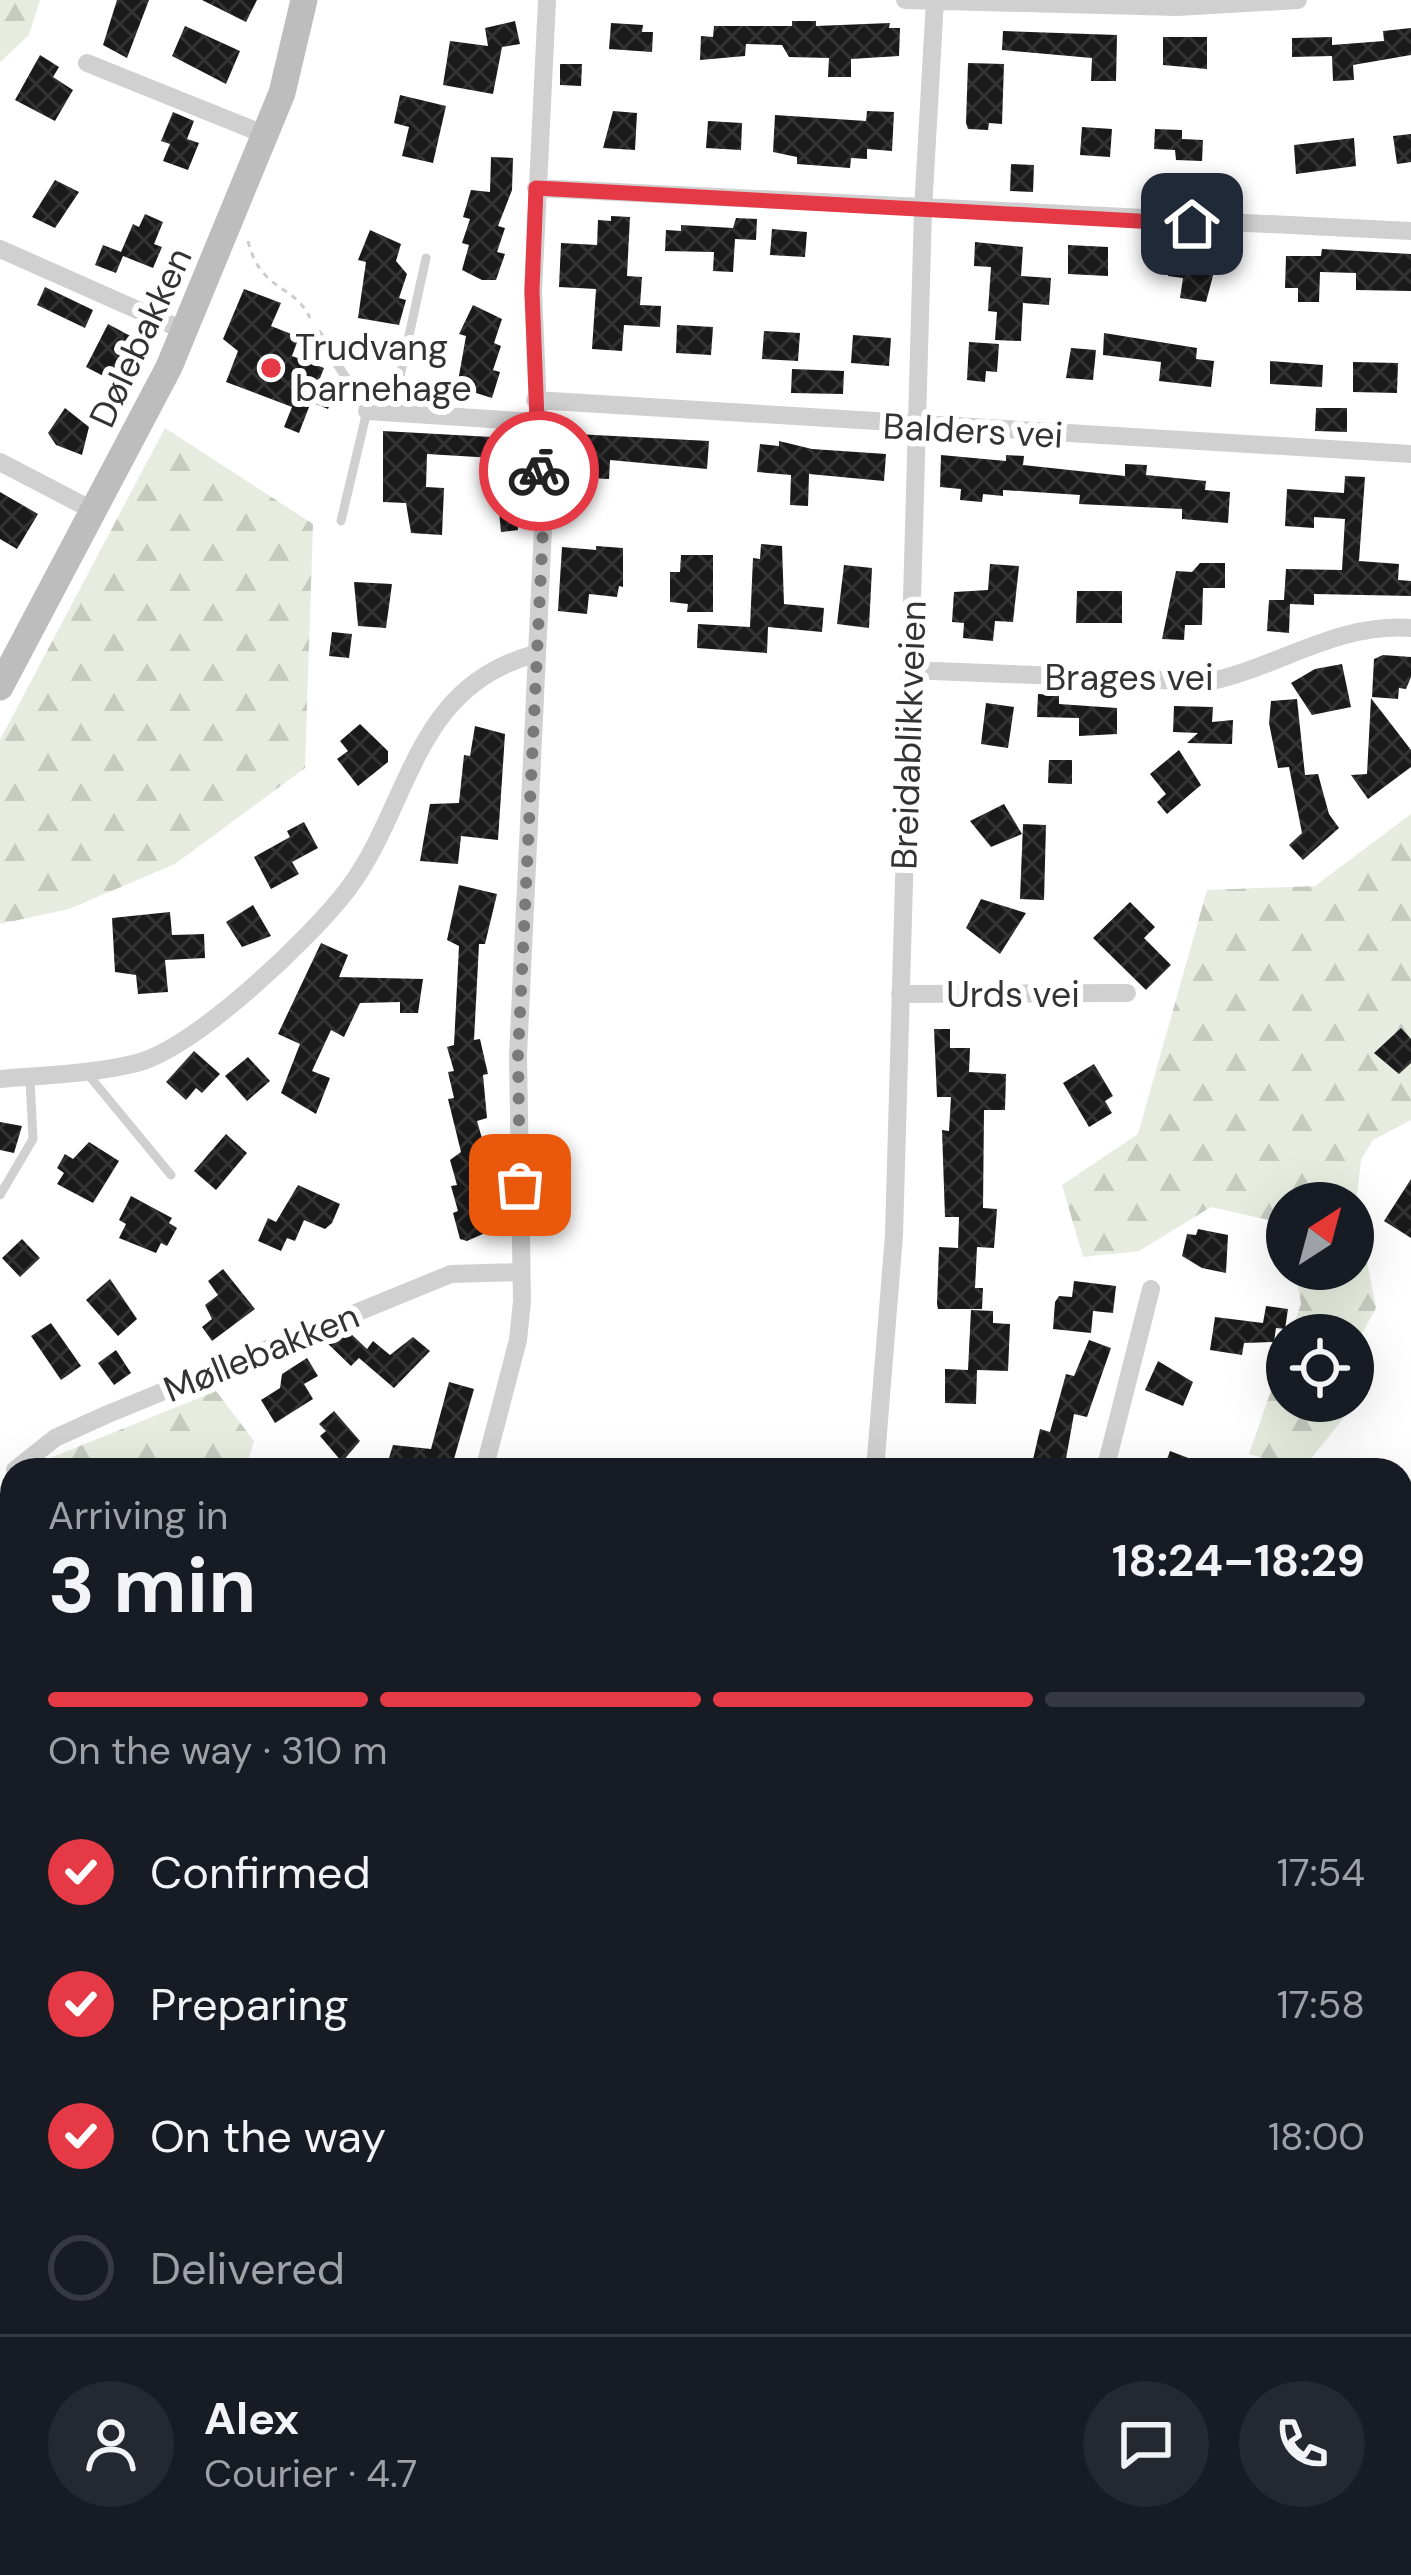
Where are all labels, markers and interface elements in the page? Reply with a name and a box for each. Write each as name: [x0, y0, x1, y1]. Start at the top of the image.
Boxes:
pin: [1141, 173, 1243, 275]
icon: home: [1159, 191, 1225, 257]
street label: Dølebakken: [78, 240, 203, 435]
place label: Trudvang barnehage: [295, 324, 472, 412]
marker: Trudvang barnehage: [258, 355, 284, 381]
street label: Balders vei: [882, 402, 1064, 459]
courier: [479, 411, 599, 531]
icon: bike: [506, 438, 572, 504]
street label: Breidablikkveien: [880, 600, 937, 870]
street label: Brages vei: [1044, 654, 1214, 701]
street label: Urds vei: [946, 971, 1080, 1018]
pin: [469, 1134, 571, 1236]
icon: bag: [487, 1152, 553, 1218]
north arrow: [1266, 1182, 1374, 1290]
map controls: [1266, 1182, 1374, 1422]
street label: Møllebakken: [157, 1292, 366, 1413]
button: locate: [1266, 1314, 1374, 1422]
text: Arriving in: [48, 1490, 228, 1541]
text: 18:24–18:29: [1112, 1531, 1365, 1590]
text: 3 min: [48, 1535, 256, 1636]
text: On the way · 310 m: [48, 1725, 387, 1776]
icon: check: [48, 1839, 114, 1905]
text: Confirmed: [150, 1843, 371, 1902]
text: 17:54: [1277, 1847, 1365, 1898]
icon: check: [48, 1971, 114, 2037]
text: Preparing: [150, 1975, 349, 2034]
text: 17:58: [1277, 1979, 1365, 2030]
icon: check: [48, 2103, 114, 2169]
text: On the way: [150, 2107, 386, 2166]
text: 18:00: [1268, 2111, 1365, 2162]
text: Delivered: [150, 2239, 345, 2298]
button: person: [48, 2381, 174, 2507]
button: chat: [1083, 2381, 1209, 2507]
button: phone: [1239, 2381, 1365, 2507]
text: Alex: [204, 2389, 299, 2448]
text: Courier · 4.7: [204, 2448, 417, 2499]

